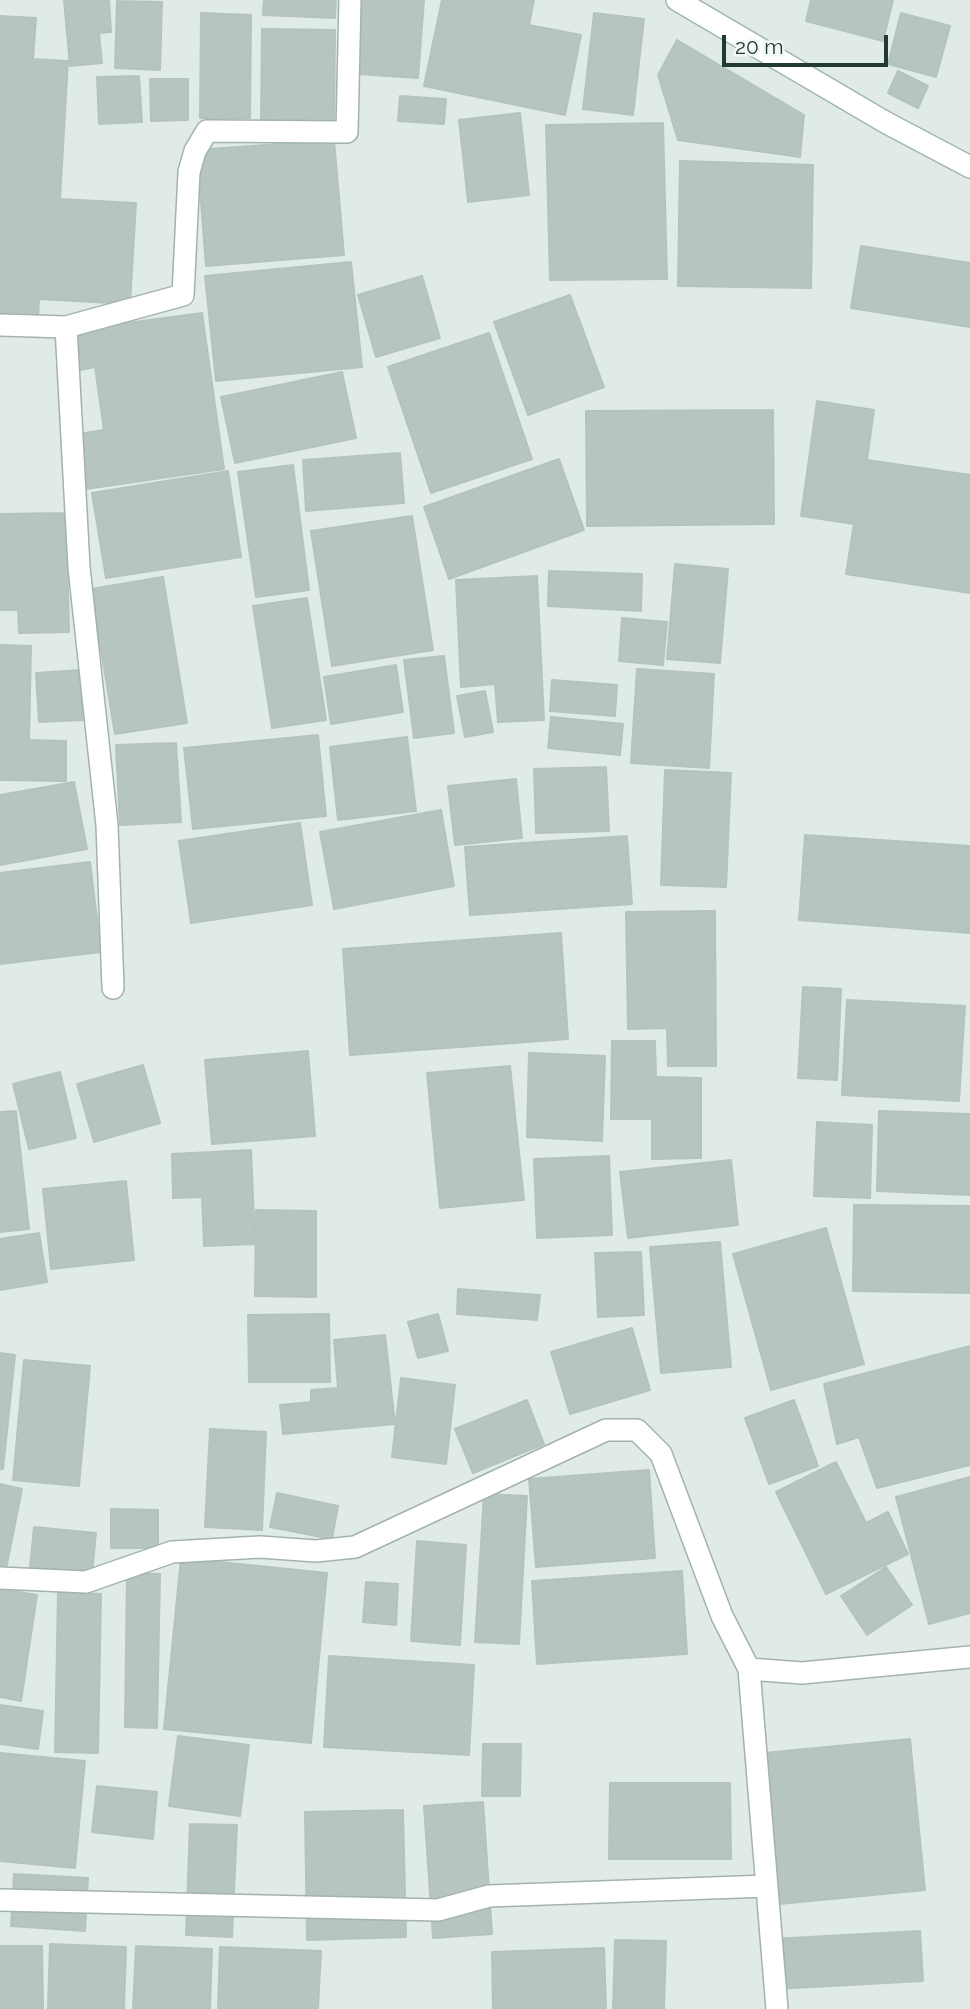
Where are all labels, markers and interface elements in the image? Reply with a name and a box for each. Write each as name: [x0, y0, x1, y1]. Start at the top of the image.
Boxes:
scale bar: [725, 21, 891, 65]
text: 20 m: [735, 34, 783, 59]

